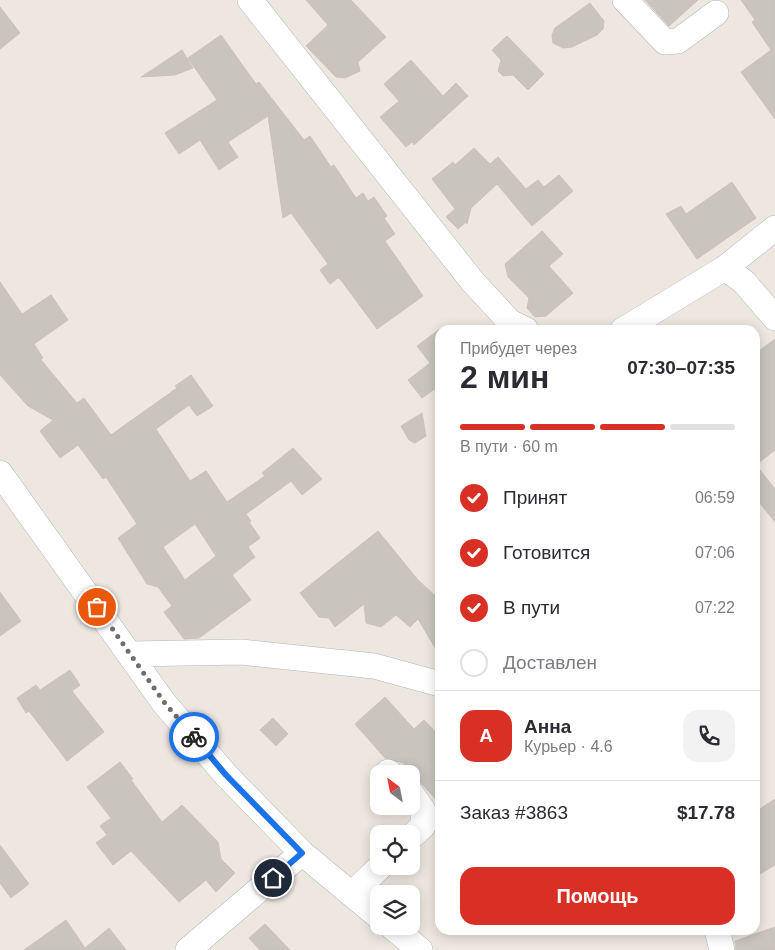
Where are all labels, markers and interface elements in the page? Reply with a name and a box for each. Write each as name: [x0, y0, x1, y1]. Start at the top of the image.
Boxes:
text: Прибудет через: [460, 340, 577, 357]
text: 07:30–07:35: [627, 357, 735, 378]
text: 2 мин: [460, 359, 549, 395]
text: В пути · 60 m: [460, 438, 558, 455]
icon: check: [460, 484, 488, 512]
text: Принят: [503, 487, 567, 508]
text: 06:59: [695, 489, 735, 506]
icon: check: [460, 539, 488, 567]
text: Готовится: [503, 542, 590, 563]
text: 07:06: [695, 544, 735, 561]
pin: [76, 586, 118, 628]
icon: bag: [83, 593, 111, 621]
icon: check: [460, 594, 488, 622]
text: В пути: [503, 597, 560, 618]
text: 07:22: [695, 599, 735, 616]
text: Доставлен: [503, 652, 597, 673]
button: phone: [683, 710, 735, 762]
courier: [169, 712, 219, 762]
text: Анна: [524, 716, 571, 737]
icon: bike: [180, 723, 208, 751]
text: А: [479, 725, 493, 746]
text: Курьер · 4.6: [524, 738, 613, 755]
north arrow: [370, 765, 420, 815]
map controls: [370, 765, 420, 935]
text: Заказ #3863: [460, 802, 568, 823]
text: $17.78: [677, 802, 735, 823]
button: locate: [370, 825, 420, 875]
pin: [252, 857, 294, 899]
icon: home: [259, 864, 287, 892]
button: Помощь: [460, 867, 735, 925]
button: layers: [370, 885, 420, 935]

